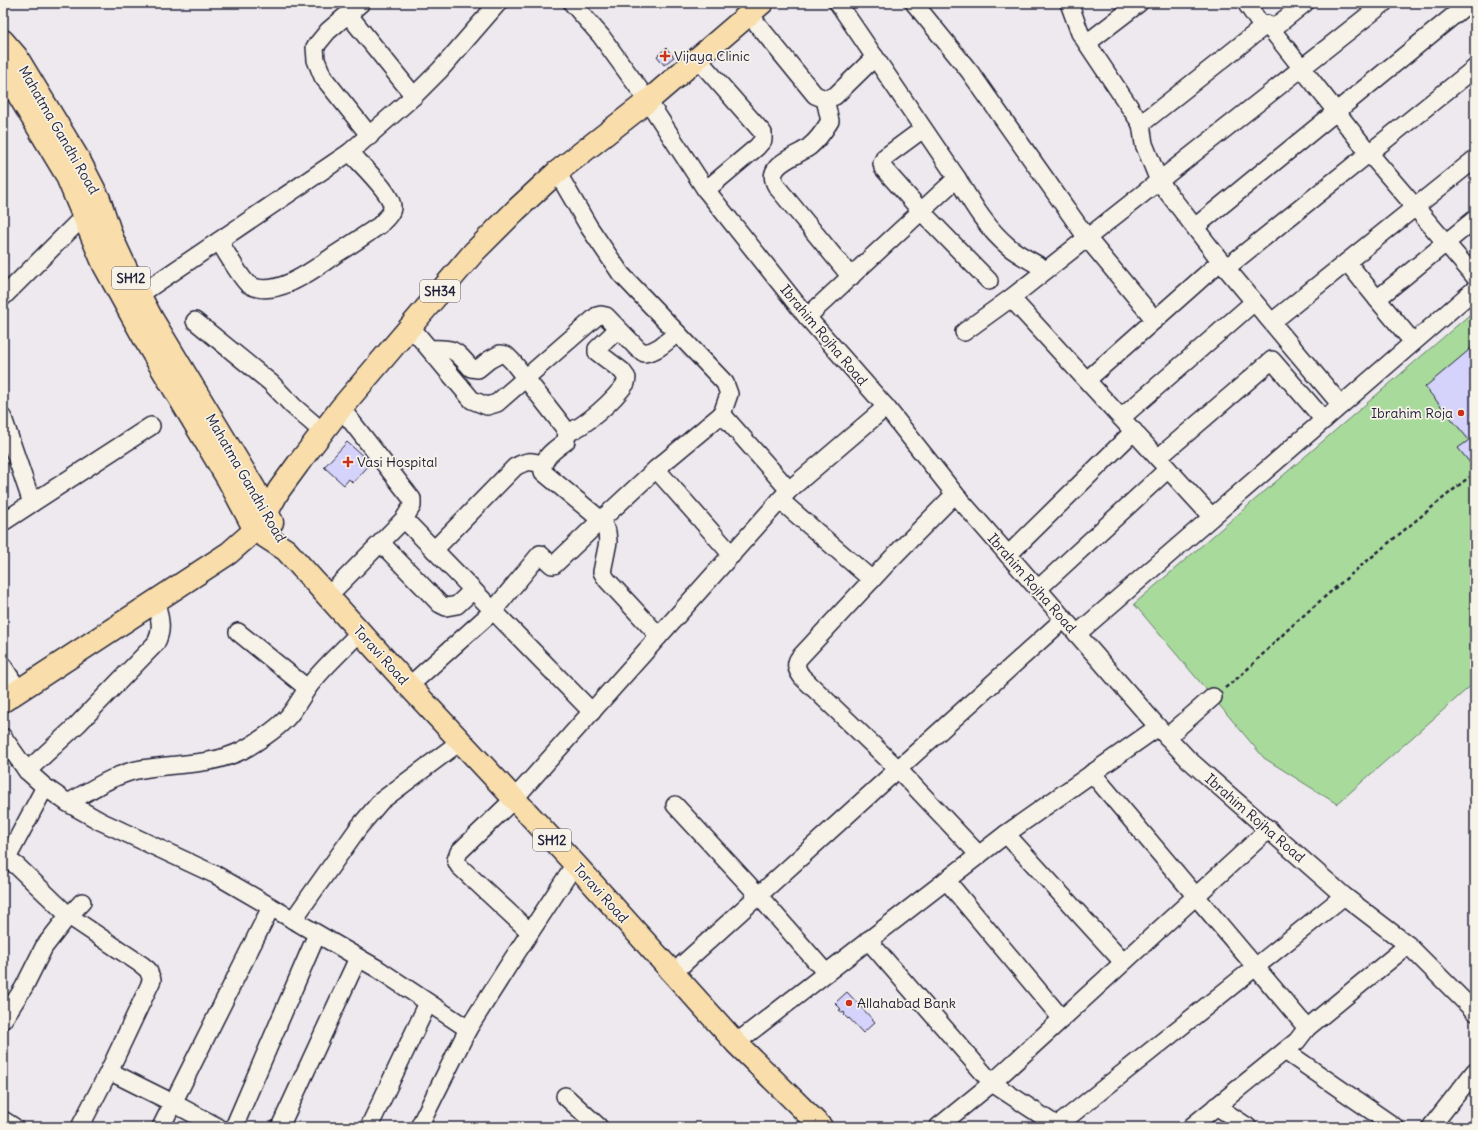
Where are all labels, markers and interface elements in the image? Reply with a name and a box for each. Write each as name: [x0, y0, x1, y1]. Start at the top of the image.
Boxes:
place label: Vijaya Clinic: [674, 47, 750, 65]
marker: Vijaya Clinic: [659, 50, 671, 62]
street label: Mahatma Gandhi Road: [15, 63, 103, 197]
road number: SH12: [112, 267, 150, 289]
road number: SH34: [420, 280, 460, 302]
street label: Ibrahim Rojha Road: [777, 281, 871, 389]
place label: Ibrahim Roja: [1371, 404, 1453, 422]
marker: Ibrahim Roja: [1456, 408, 1466, 418]
street label: Mahatma Gandhi Road: [202, 411, 290, 545]
place label: Vasi Hospital: [357, 453, 437, 471]
marker: Vasi Hospital: [342, 456, 354, 468]
street label: Ibrahim Rojha Road: [984, 529, 1080, 637]
street label: Toravi Road: [350, 622, 412, 688]
street label: Ibrahim Rojha Road: [1201, 770, 1309, 866]
road number: SH12: [533, 829, 571, 851]
street label: Toravi Road: [570, 860, 632, 926]
place label: Allahabad Bank: [857, 994, 956, 1012]
marker: Allahabad Bank: [844, 998, 854, 1008]

